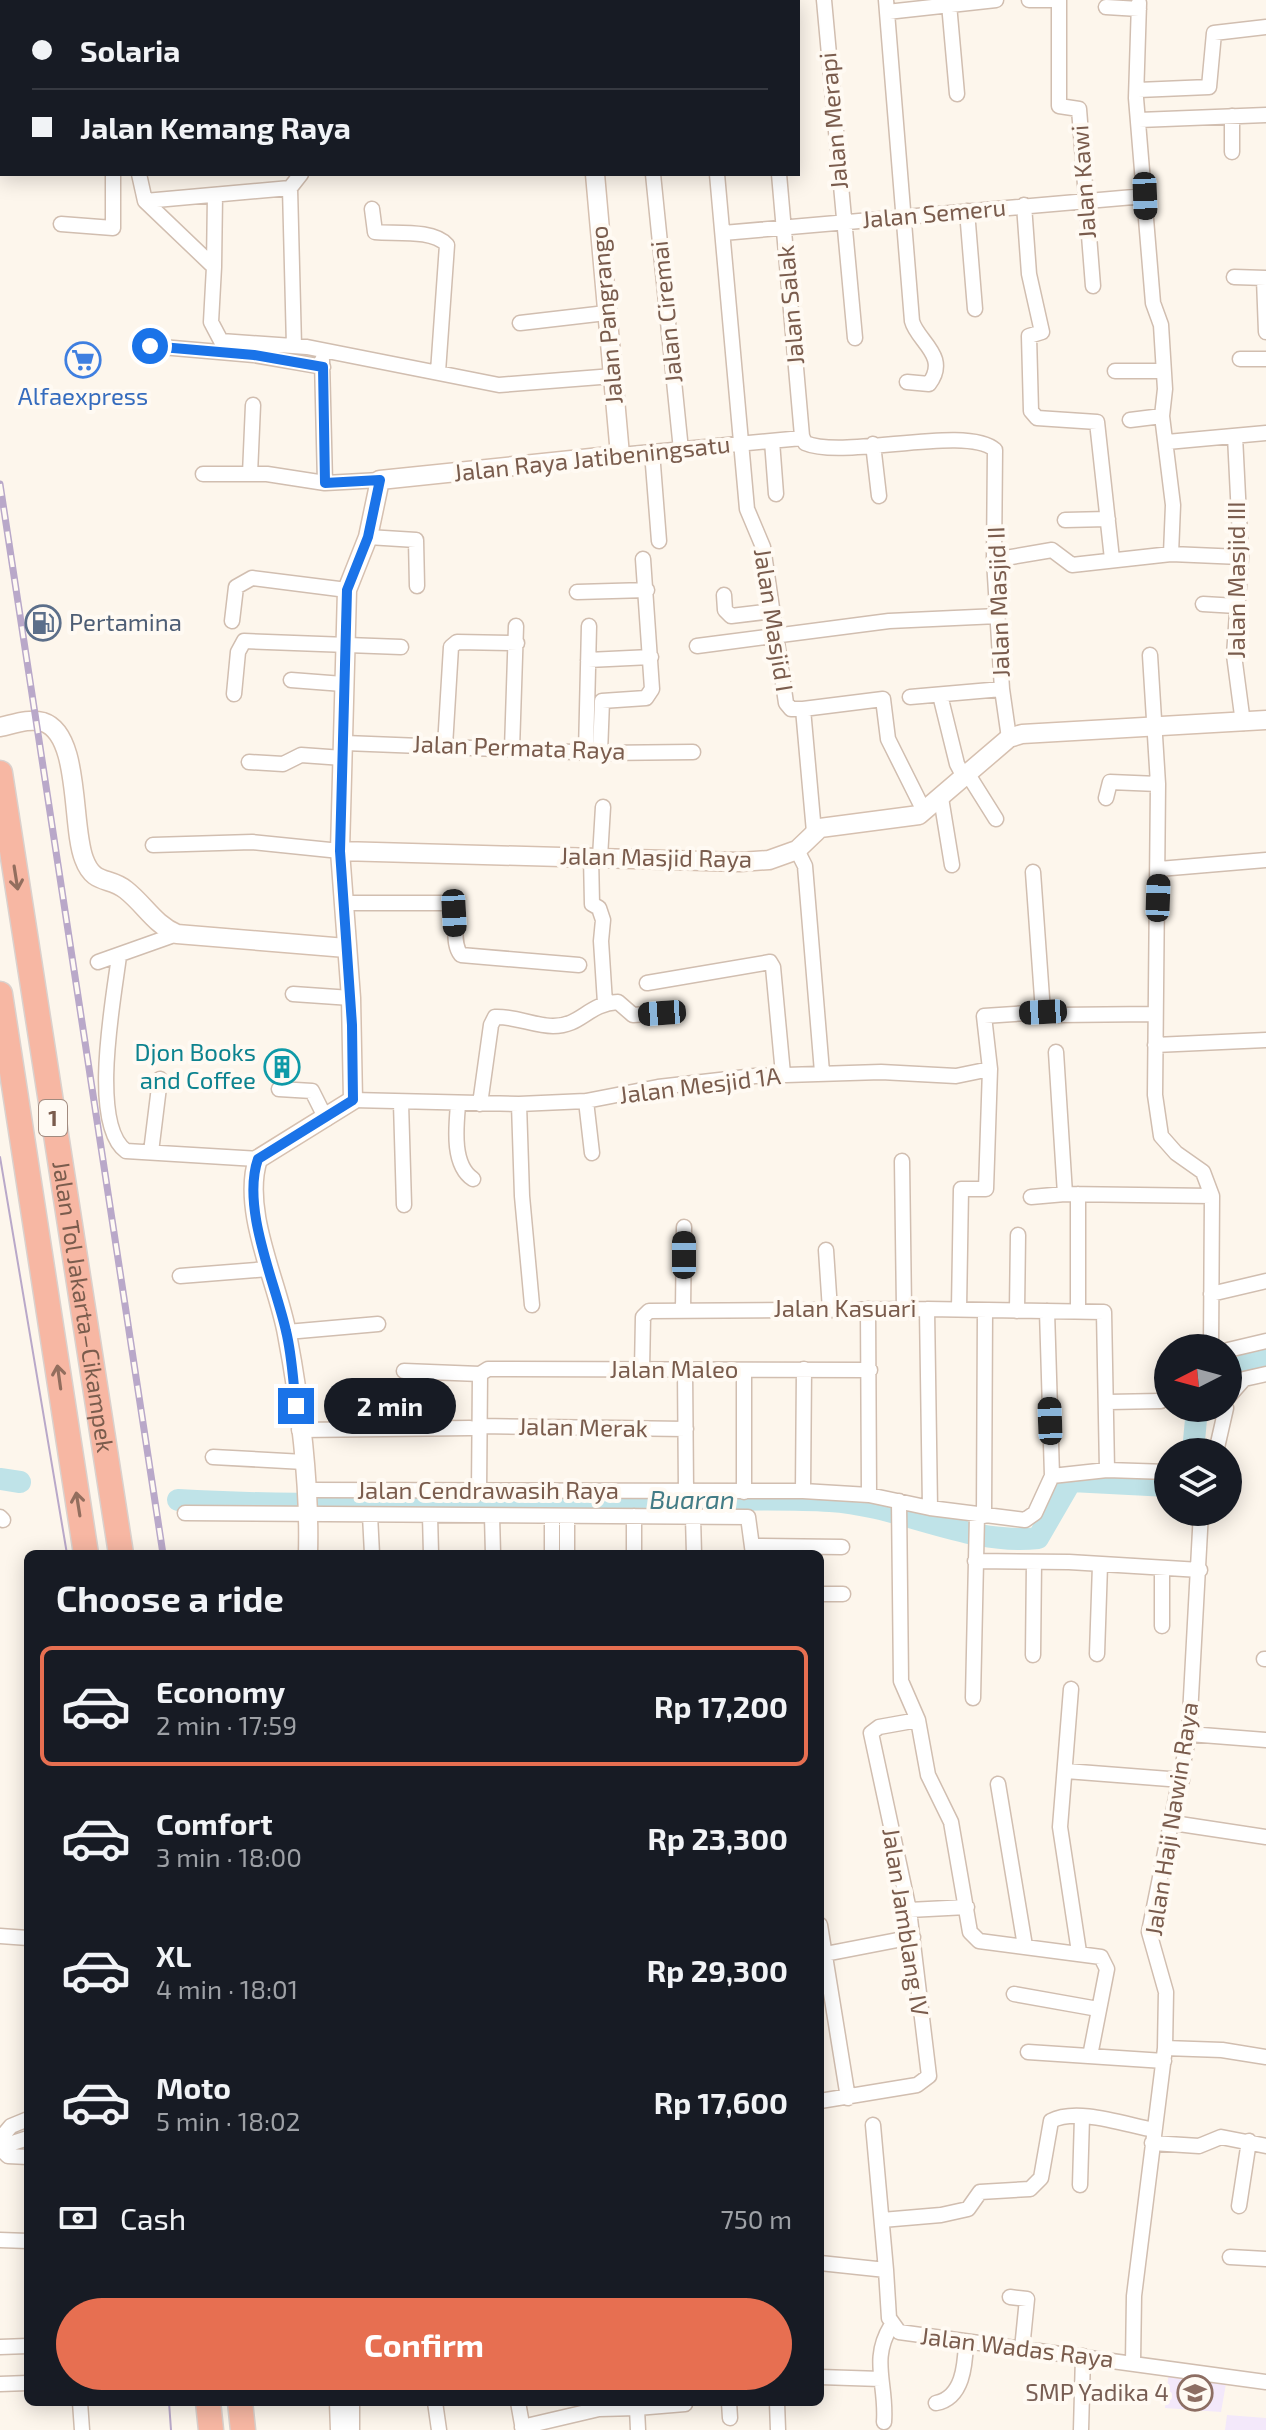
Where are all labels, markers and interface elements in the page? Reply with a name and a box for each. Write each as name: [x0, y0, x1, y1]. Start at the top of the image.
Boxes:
text: Solaria: [80, 32, 180, 68]
street label: Jalan Merapi: [812, 51, 853, 191]
text: Jalan Kemang Raya: [80, 109, 351, 145]
street label: Jalan Kawi: [1064, 124, 1101, 240]
car: [1132, 172, 1158, 220]
street label: Jalan Semeru: [861, 192, 1007, 233]
street label: Jalan Pangrango: [583, 225, 628, 406]
street label: Jalan Ciremai: [644, 240, 687, 385]
street label: Jalan Salak: [770, 244, 809, 366]
route start: [132, 328, 168, 364]
supermarket icon: Alfaexpress: [64, 341, 102, 379]
place label: Alfaexpress: [18, 381, 148, 410]
street label: Jalan Raya Jatibeningsatu: [452, 429, 732, 486]
street label: Jalan Masjid III: [1221, 501, 1250, 659]
street label: Jalan Masjid II: [980, 526, 1015, 678]
street label: Jalan Masjid I: [749, 546, 800, 693]
fuel station icon: Pertamina: [24, 604, 62, 642]
place label: Pertamina: [69, 607, 182, 636]
street label: Jalan Permata Raya: [412, 728, 626, 765]
street label: Jalan Masjid Raya: [560, 840, 752, 873]
one-way arrow: [9, 865, 24, 890]
car: [1145, 874, 1171, 922]
car: [441, 888, 467, 938]
car: [637, 999, 687, 1027]
car: [1018, 999, 1068, 1025]
place label: Djon Books and Coffee: [135, 1037, 256, 1094]
building icon: Djon Books and Coffee: [263, 1048, 301, 1086]
street label: Jalan Mesjid 1A: [617, 1060, 782, 1109]
road number: 1: [39, 1100, 67, 1136]
street label: Jalan Tol Jakarta–Cikampek: [47, 1159, 121, 1454]
car: [672, 1231, 696, 1279]
street label: Jalan Kasuari: [774, 1293, 916, 1322]
north arrow: [1154, 1334, 1242, 1422]
map controls: [1154, 1334, 1242, 1526]
street label: Jalan Maleo: [610, 1354, 738, 1383]
one-way arrow: [51, 1365, 66, 1390]
callout: 2 min: [324, 1378, 456, 1434]
route end: [278, 1388, 314, 1424]
text: 2 min: [357, 1390, 423, 1421]
car: [1037, 1397, 1063, 1445]
street label: Jalan Merak: [518, 1411, 648, 1442]
button: layers: [1154, 1438, 1242, 1526]
street label: Jalan Cendrawasih Raya: [357, 1475, 619, 1504]
water label: Buaran: [649, 1483, 735, 1514]
one-way arrow: [70, 1492, 85, 1517]
text: Choose a ride: [56, 1576, 284, 1619]
icon: car: [60, 1670, 132, 1742]
text: Economy: [156, 1673, 285, 1709]
text: Rp 17,200: [654, 1688, 788, 1724]
street label: Jalan Haji Nawin Raya: [1138, 1700, 1203, 1938]
text: 2 min · 17:59: [156, 1709, 297, 1740]
icon: car: [60, 1802, 132, 1874]
text: Comfort: [156, 1805, 273, 1841]
text: Rp 23,300: [648, 1820, 788, 1856]
street label: Jalan Jamblang IV: [877, 1825, 936, 2018]
text: 3 min · 18:00: [156, 1841, 302, 1872]
icon: car: [60, 1934, 132, 2006]
text: XL: [156, 1937, 191, 1973]
text: Rp 29,300: [647, 1952, 788, 1988]
text: 4 min · 18:01: [156, 1973, 298, 2004]
icon: car: [60, 2066, 132, 2138]
text: Moto: [156, 2069, 231, 2105]
text: Rp 17,600: [654, 2084, 788, 2120]
text: 5 min · 18:02: [156, 2105, 300, 2136]
icon: cash: [56, 2196, 100, 2240]
text: Cash: [120, 2200, 186, 2236]
text: 750 m: [720, 2203, 792, 2234]
button: Confirm: [56, 2298, 792, 2390]
street label: Jalan Wadas Raya: [919, 2320, 1115, 2373]
school or university icon: SMP Yadika 4: [1176, 2374, 1214, 2412]
place label: SMP Yadika 4: [1025, 2377, 1169, 2406]

